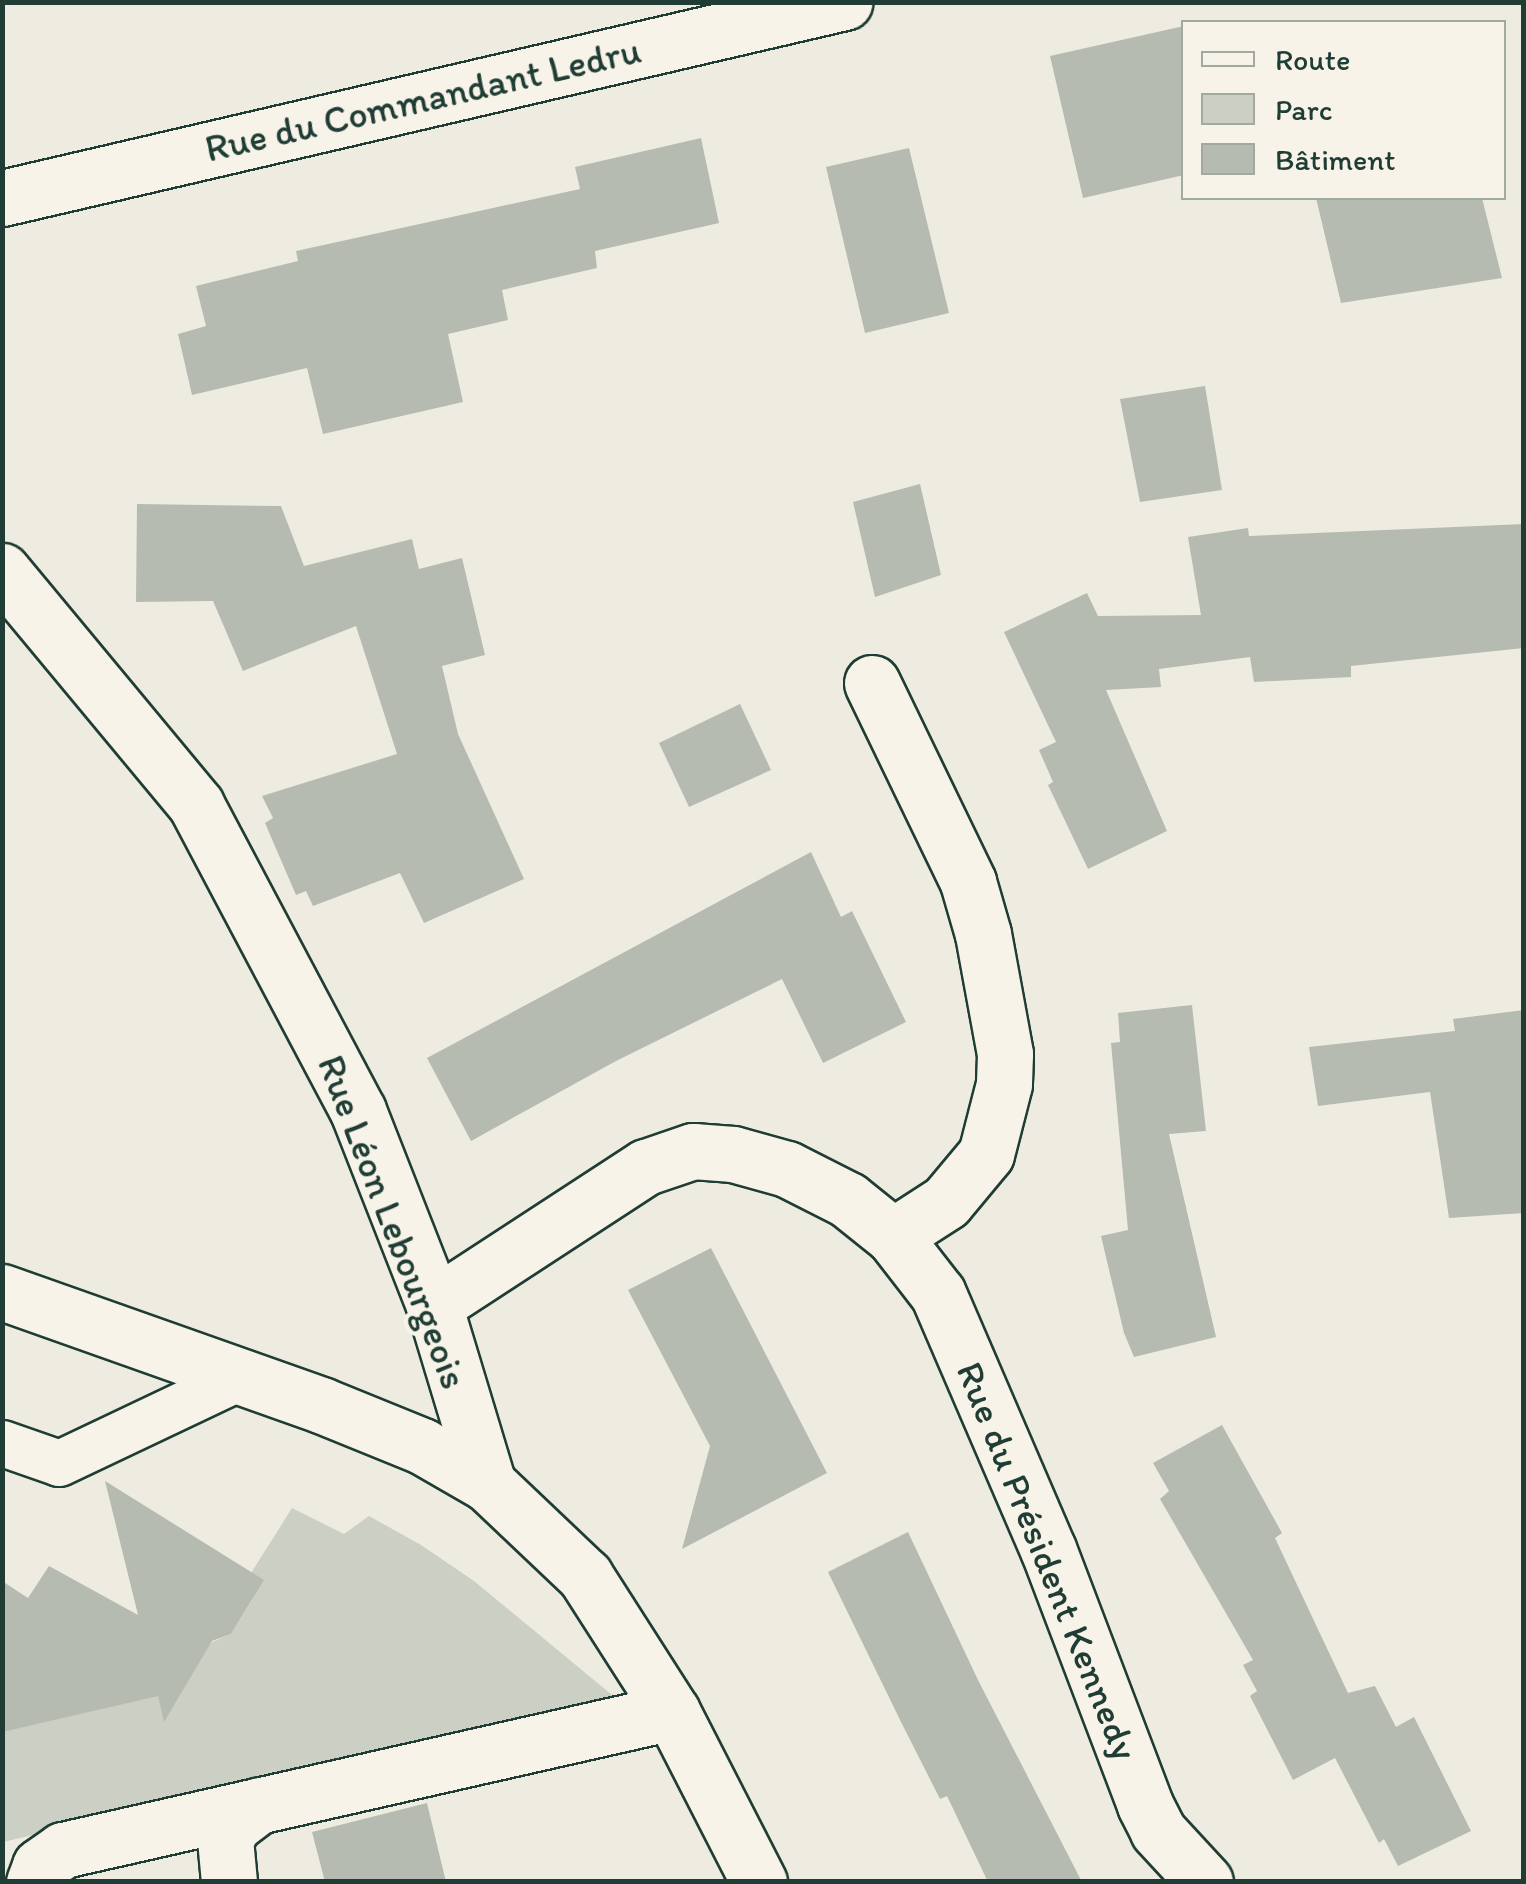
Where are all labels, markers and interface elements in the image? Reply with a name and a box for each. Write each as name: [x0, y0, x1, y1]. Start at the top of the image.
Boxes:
legend: [1181, 20, 1506, 200]
street label: Rue du Commandant Ledru: [201, 28, 645, 172]
text: Route: [1275, 41, 1350, 78]
text: Parc: [1275, 91, 1332, 128]
text: Bâtiment: [1275, 141, 1396, 178]
street label: Rue Léon Lebourgeois: [308, 1049, 476, 1395]
street label: Rue du Président Kennedy: [946, 1355, 1148, 1767]

